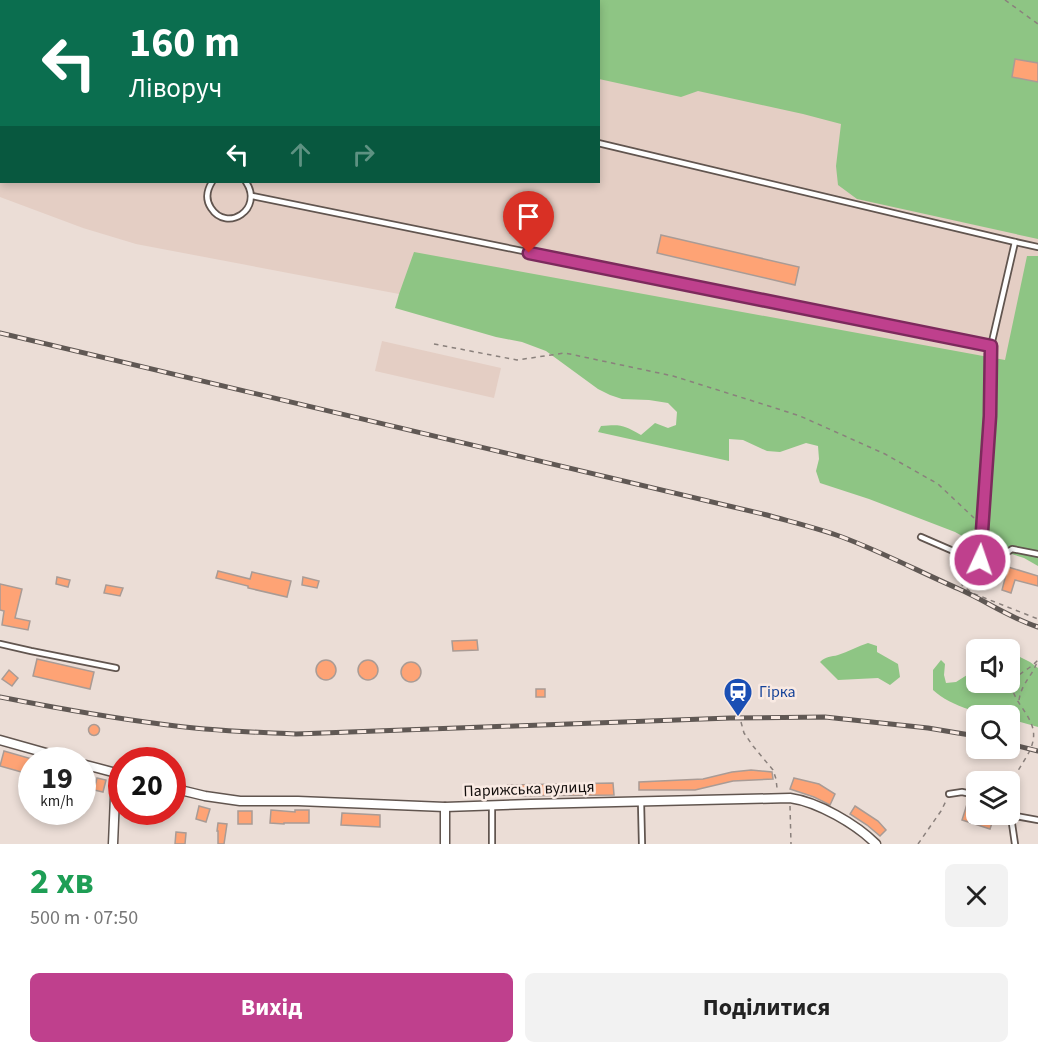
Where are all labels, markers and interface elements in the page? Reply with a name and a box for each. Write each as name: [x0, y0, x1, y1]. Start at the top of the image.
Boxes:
text: 160 m: [129, 13, 240, 73]
icon: left: [30, 24, 108, 102]
text: Ліворуч: [129, 69, 222, 108]
icon: left: [221, 138, 254, 171]
icon: ahead: [284, 138, 317, 171]
icon: right: [347, 138, 380, 171]
pin: [503, 191, 554, 253]
icon: arrive: [512, 200, 545, 233]
position arrow: [948, 528, 1012, 592]
map controls: [966, 639, 1020, 825]
button: sound: [966, 639, 1020, 693]
station icon: Гірка: [722, 676, 754, 718]
place label: Гірка: [759, 681, 796, 703]
button: search: [966, 705, 1020, 759]
speed limit sign: 20: [108, 747, 186, 825]
text: 19: [41, 757, 73, 800]
button: layers: [966, 771, 1020, 825]
street label: Парижська вулиця: [463, 776, 595, 802]
text: km/h: [40, 791, 74, 812]
text: 2 хв: [30, 856, 94, 907]
button: close: [945, 864, 1008, 927]
text: 500 m · 07:50: [30, 904, 138, 932]
button: Вихід: [30, 973, 513, 1042]
button: Поділитися: [525, 973, 1008, 1042]

